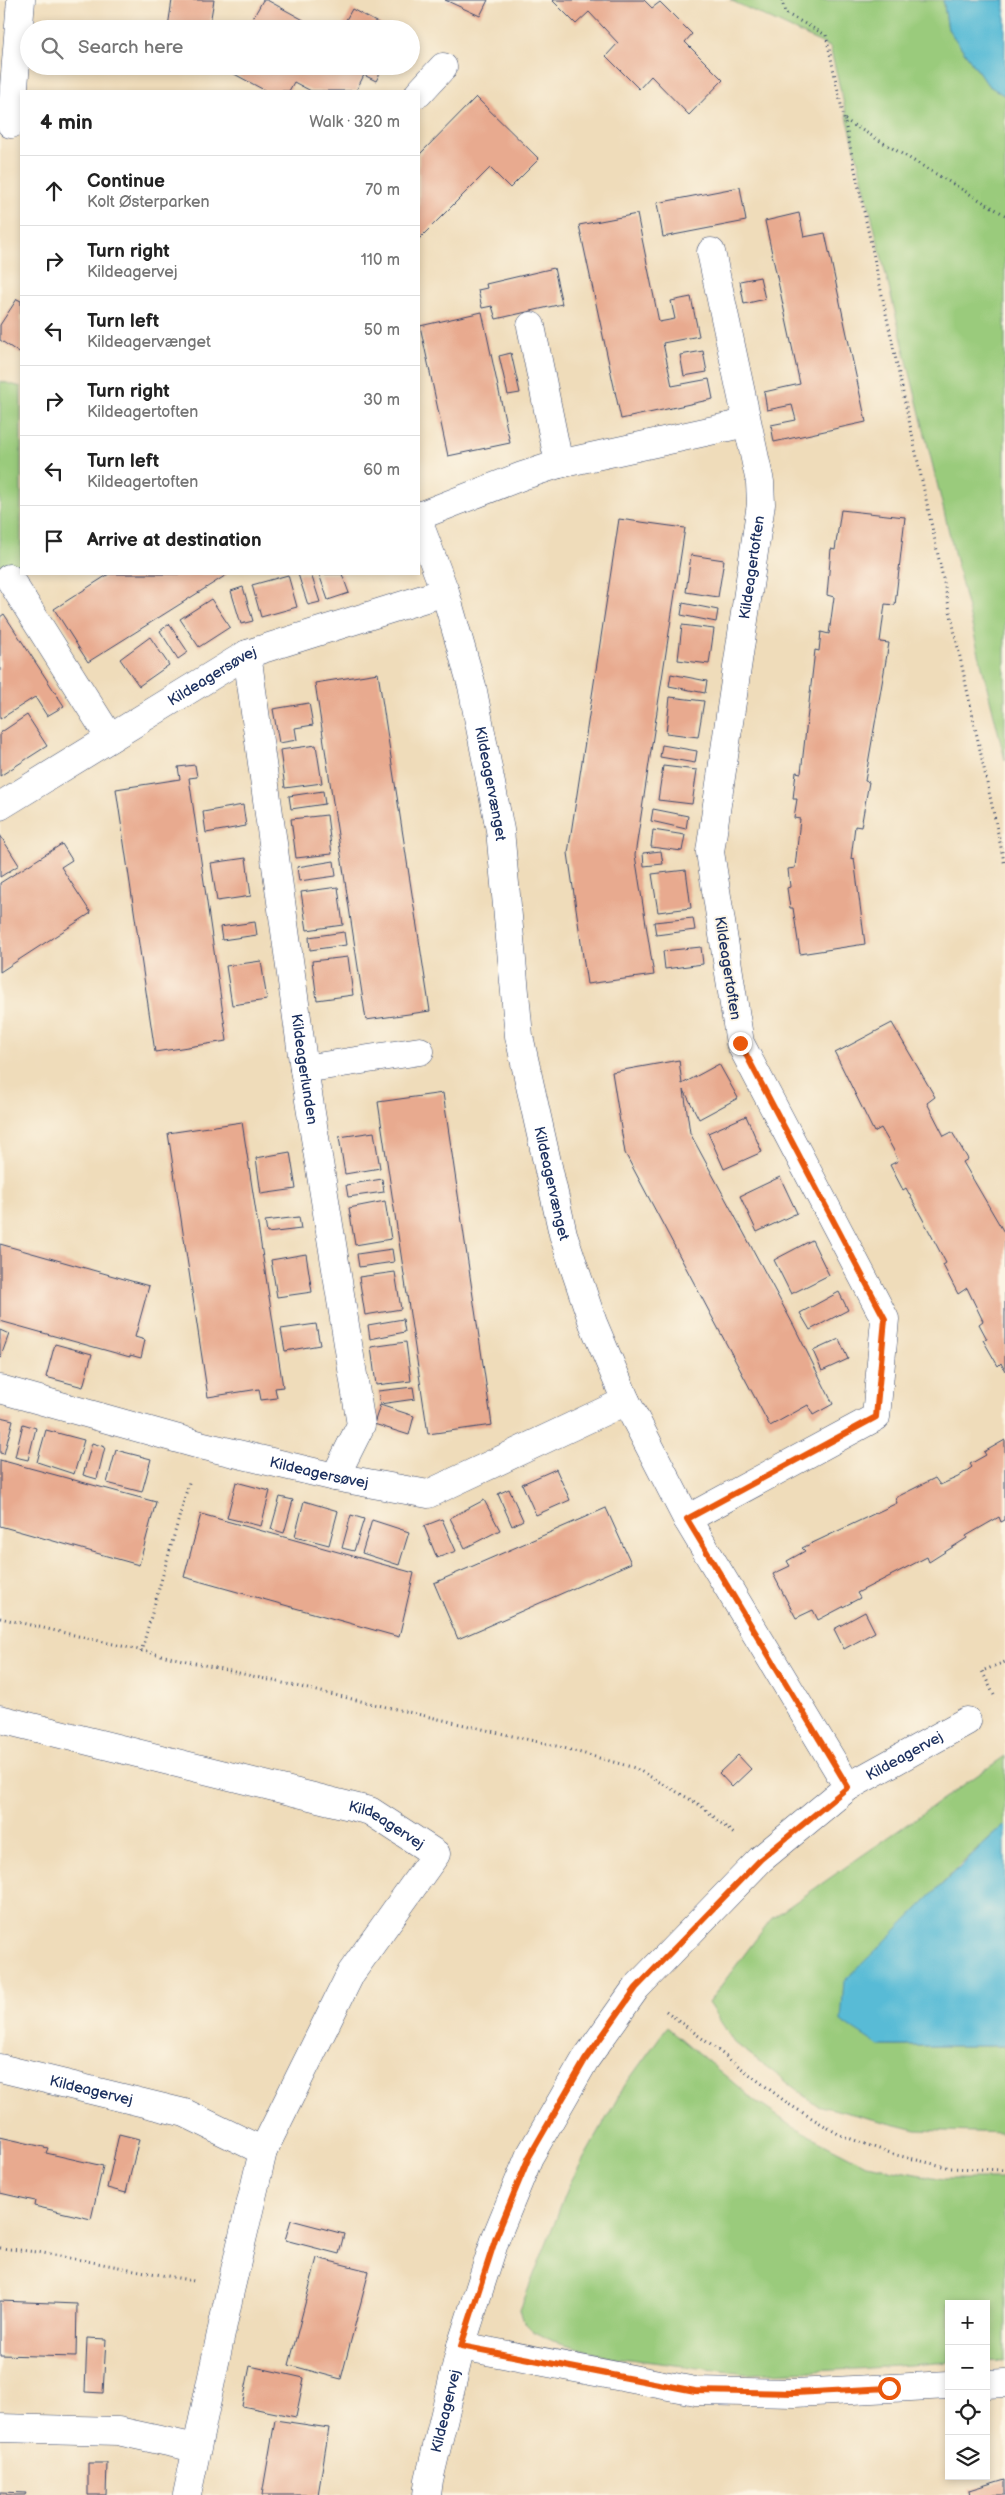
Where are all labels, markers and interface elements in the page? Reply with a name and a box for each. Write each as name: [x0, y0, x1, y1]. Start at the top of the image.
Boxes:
search box: [20, 20, 420, 75]
icon: search: [38, 34, 66, 62]
text: Search here: [78, 36, 183, 59]
text: 4 min: [40, 110, 93, 135]
text: Walk · 320 m: [309, 113, 400, 132]
text: Continue: [87, 170, 165, 193]
icon: ahead: [40, 177, 68, 205]
text: 70 m: [365, 181, 400, 200]
text: Kolt Østerparken: [87, 193, 209, 212]
text: Turn right: [87, 240, 170, 263]
icon: right: [40, 247, 68, 275]
text: 110 m: [361, 251, 400, 270]
text: Kildeagervej: [87, 263, 178, 282]
text: Turn left: [87, 310, 159, 333]
icon: left: [40, 317, 68, 345]
text: 50 m: [364, 321, 400, 340]
text: Kildeagervænget: [87, 333, 211, 352]
text: Turn right: [87, 380, 170, 403]
icon: right: [40, 387, 68, 415]
text: 30 m: [363, 391, 400, 410]
text: Kildeagertoften: [87, 403, 198, 422]
text: Turn left: [87, 450, 159, 473]
icon: left: [40, 457, 68, 485]
text: 60 m: [363, 461, 400, 480]
text: Kildeagertoften: [87, 473, 198, 492]
street label: Kildeagertoften: [735, 514, 769, 620]
icon: arrive: [40, 527, 68, 555]
text: Arrive at destination: [87, 529, 262, 552]
street label: Kildeagersøvej: [164, 643, 259, 710]
street label: Kildeagervænget: [470, 725, 510, 842]
street label: Kildeagertoften: [710, 915, 745, 1021]
street label: Kildeagerlunden: [287, 1013, 322, 1126]
route end: [729, 1032, 752, 1055]
street label: Kildeagervænget: [529, 1125, 574, 1243]
street label: Kildeagersøvej: [268, 1453, 370, 1493]
street label: Kildeagervej: [863, 1727, 946, 1785]
street label: Kildeagervej: [346, 1797, 428, 1854]
street label: Kildeagervej: [48, 2071, 135, 2110]
map controls: [945, 2300, 990, 2480]
button: +: [945, 2300, 990, 2345]
button: −: [945, 2345, 990, 2390]
street label: Kildeagervej: [427, 2368, 465, 2455]
route start: [878, 2377, 901, 2400]
button: locate: [945, 2390, 990, 2435]
button: layers: [945, 2435, 990, 2480]

